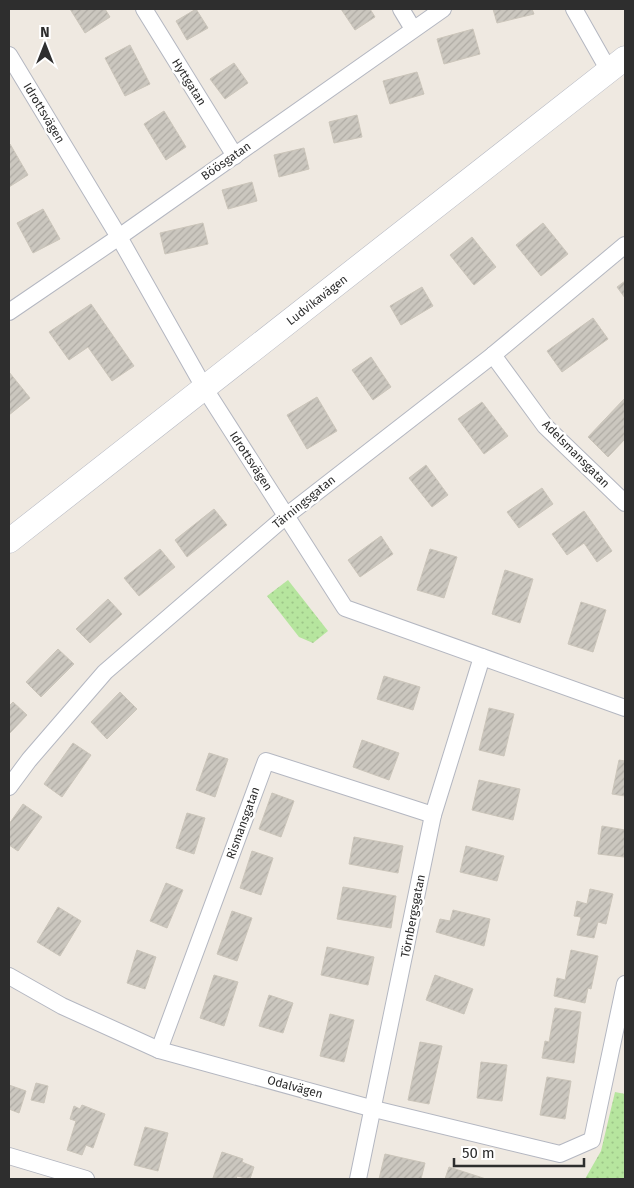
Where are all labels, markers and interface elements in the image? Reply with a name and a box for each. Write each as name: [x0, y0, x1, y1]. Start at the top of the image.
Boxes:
north arrow: [20, 20, 70, 70]
text: N: [40, 24, 50, 41]
street label: Hyttgatan: [169, 56, 209, 108]
street label: Idrottsvägen: [21, 80, 67, 146]
street label: Böösgatan: [199, 139, 253, 183]
street label: Ludvikavägen: [284, 272, 350, 328]
street label: Adelsmansgatan: [539, 417, 613, 491]
street label: Idrottsvägen: [227, 429, 275, 493]
street label: Tärningsgatan: [270, 473, 338, 531]
street label: Rismansgatan: [223, 785, 263, 861]
street label: Törnbergsgatan: [398, 873, 428, 959]
street label: Odalvägen: [266, 1073, 324, 1101]
scale bar: [454, 1136, 584, 1168]
text: 50 m: [462, 1144, 495, 1162]

